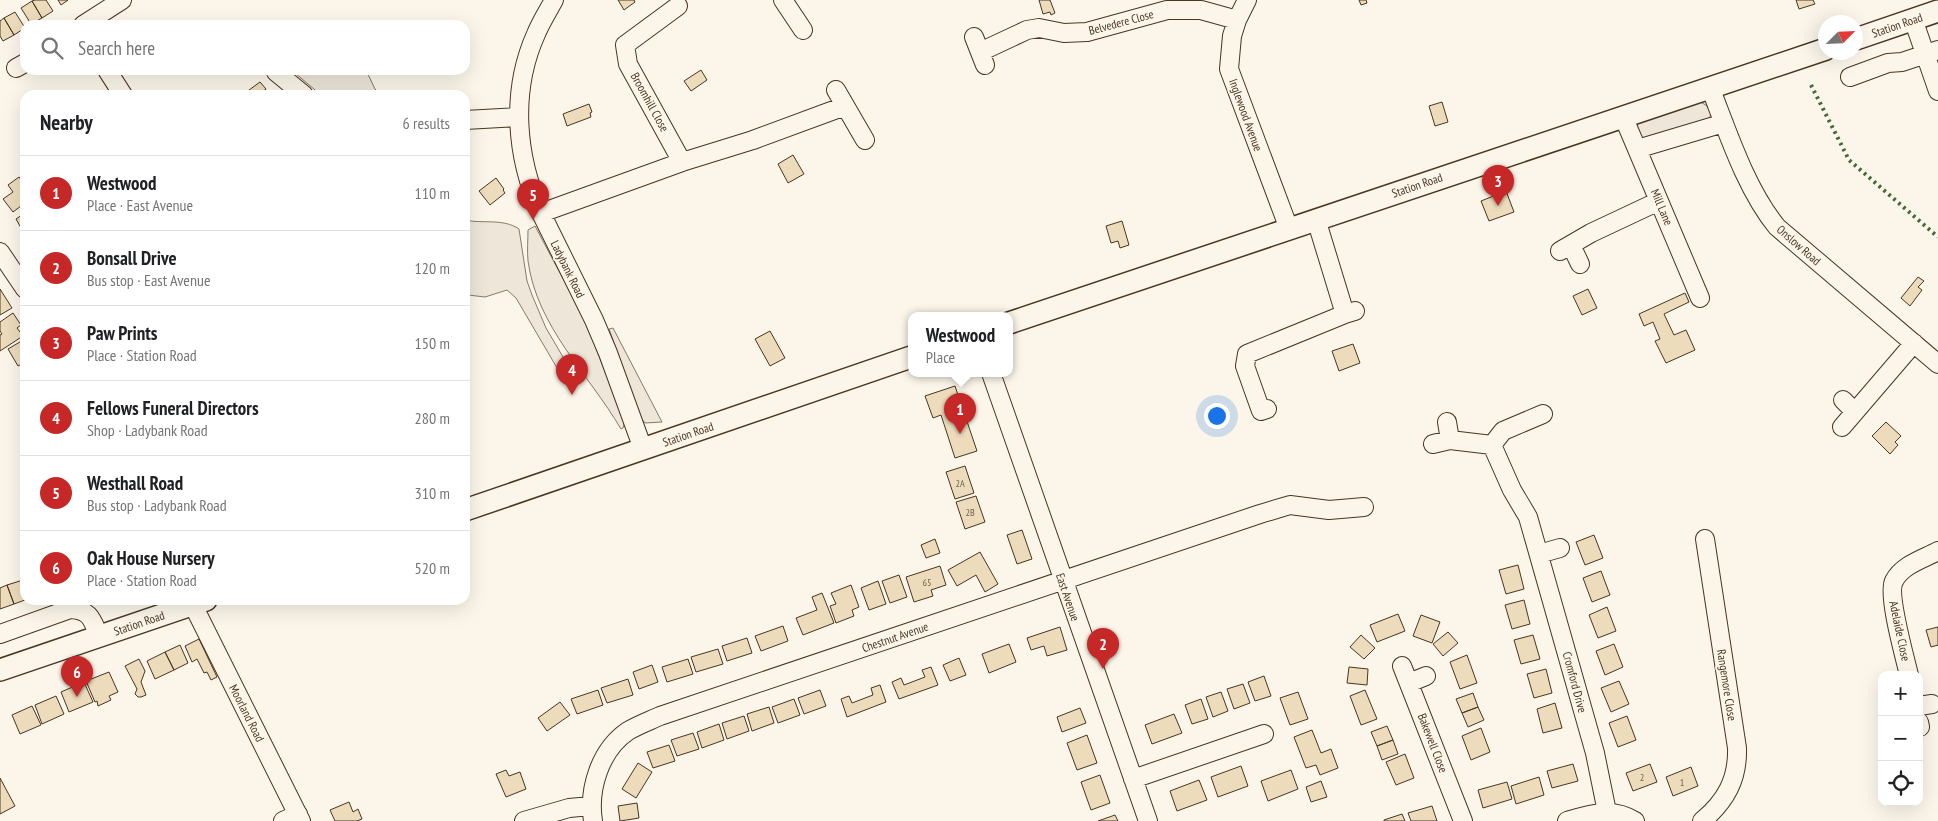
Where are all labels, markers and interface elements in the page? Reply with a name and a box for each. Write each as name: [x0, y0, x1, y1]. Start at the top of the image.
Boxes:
street label: Belvedere Close: [1087, 6, 1155, 38]
street label: Station Road: [1870, 9, 1924, 41]
north arrow: [1818, 15, 1863, 60]
search box: [20, 20, 470, 75]
icon: search: [38, 34, 66, 62]
text: Search here: [78, 36, 155, 60]
street label: Broomhill Close: [628, 70, 672, 134]
street label: Inglewood Avenue: [1226, 77, 1266, 153]
text: Nearby: [40, 109, 93, 136]
text: 6 results: [403, 113, 450, 133]
pin: 3: [1482, 165, 1514, 206]
street label: Station Road: [1390, 169, 1444, 201]
text: Westwood: [87, 171, 156, 195]
pin: 5: [517, 179, 549, 220]
text: 1: [52, 183, 60, 203]
text: 110 m: [415, 183, 450, 203]
street label: Mill Lane: [1648, 186, 1676, 228]
text: Place · East Avenue: [87, 195, 193, 215]
street label: Onslow Road: [1774, 222, 1824, 268]
street label: Ladybank Road: [548, 238, 588, 300]
text: Bonsall Drive: [87, 246, 177, 270]
text: 2: [52, 258, 60, 278]
text: 120 m: [415, 258, 450, 278]
text: Bus stop · East Avenue: [87, 270, 211, 290]
popup: [908, 312, 1013, 377]
text: Paw Prints: [87, 321, 158, 345]
text: Westwood: [926, 323, 995, 347]
text: 3: [52, 333, 60, 353]
text: 150 m: [415, 333, 450, 353]
text: Place · Station Road: [87, 345, 197, 365]
text: Place: [926, 347, 955, 367]
pin: 4: [556, 354, 588, 395]
pin: 1: [944, 393, 976, 434]
text: Fellows Funeral Directors: [87, 396, 259, 420]
your location: [1204, 403, 1230, 429]
text: 4: [52, 408, 60, 428]
text: 280 m: [415, 408, 450, 428]
street label: Station Road: [661, 418, 715, 450]
text: Shop · Ladybank Road: [87, 420, 208, 440]
text: Westhall Road: [87, 471, 183, 495]
house number: 2A: [955, 477, 965, 490]
text: 5: [52, 483, 60, 503]
text: 310 m: [415, 483, 450, 503]
text: Bus stop · Ladybank Road: [87, 495, 227, 515]
house number: 2B: [965, 506, 975, 519]
text: Oak House Nursery: [87, 546, 215, 570]
text: 6: [52, 558, 60, 578]
text: 520 m: [415, 558, 450, 578]
text: Place · Station Road: [87, 570, 197, 590]
street label: East Avenue: [1053, 571, 1083, 623]
house number: 65: [923, 576, 932, 589]
street label: Adelaide Close: [1886, 600, 1914, 663]
street label: Station Road: [112, 607, 166, 639]
street label: Chestnut Avenue: [860, 619, 930, 655]
pin: 2: [1087, 628, 1119, 669]
street label: Rangemore Close: [1714, 648, 1740, 722]
street label: Cromford Drive: [1560, 650, 1590, 714]
pin: 6: [61, 656, 93, 697]
map controls: [1878, 671, 1923, 806]
button: +: [1878, 671, 1923, 716]
street label: Moorland Road: [226, 682, 268, 744]
street label: Bakewell Close: [1415, 711, 1451, 775]
button: −: [1878, 716, 1923, 761]
button: locate: [1878, 761, 1923, 806]
house number: 2: [1640, 771, 1644, 784]
house number: 1: [1680, 776, 1684, 789]

